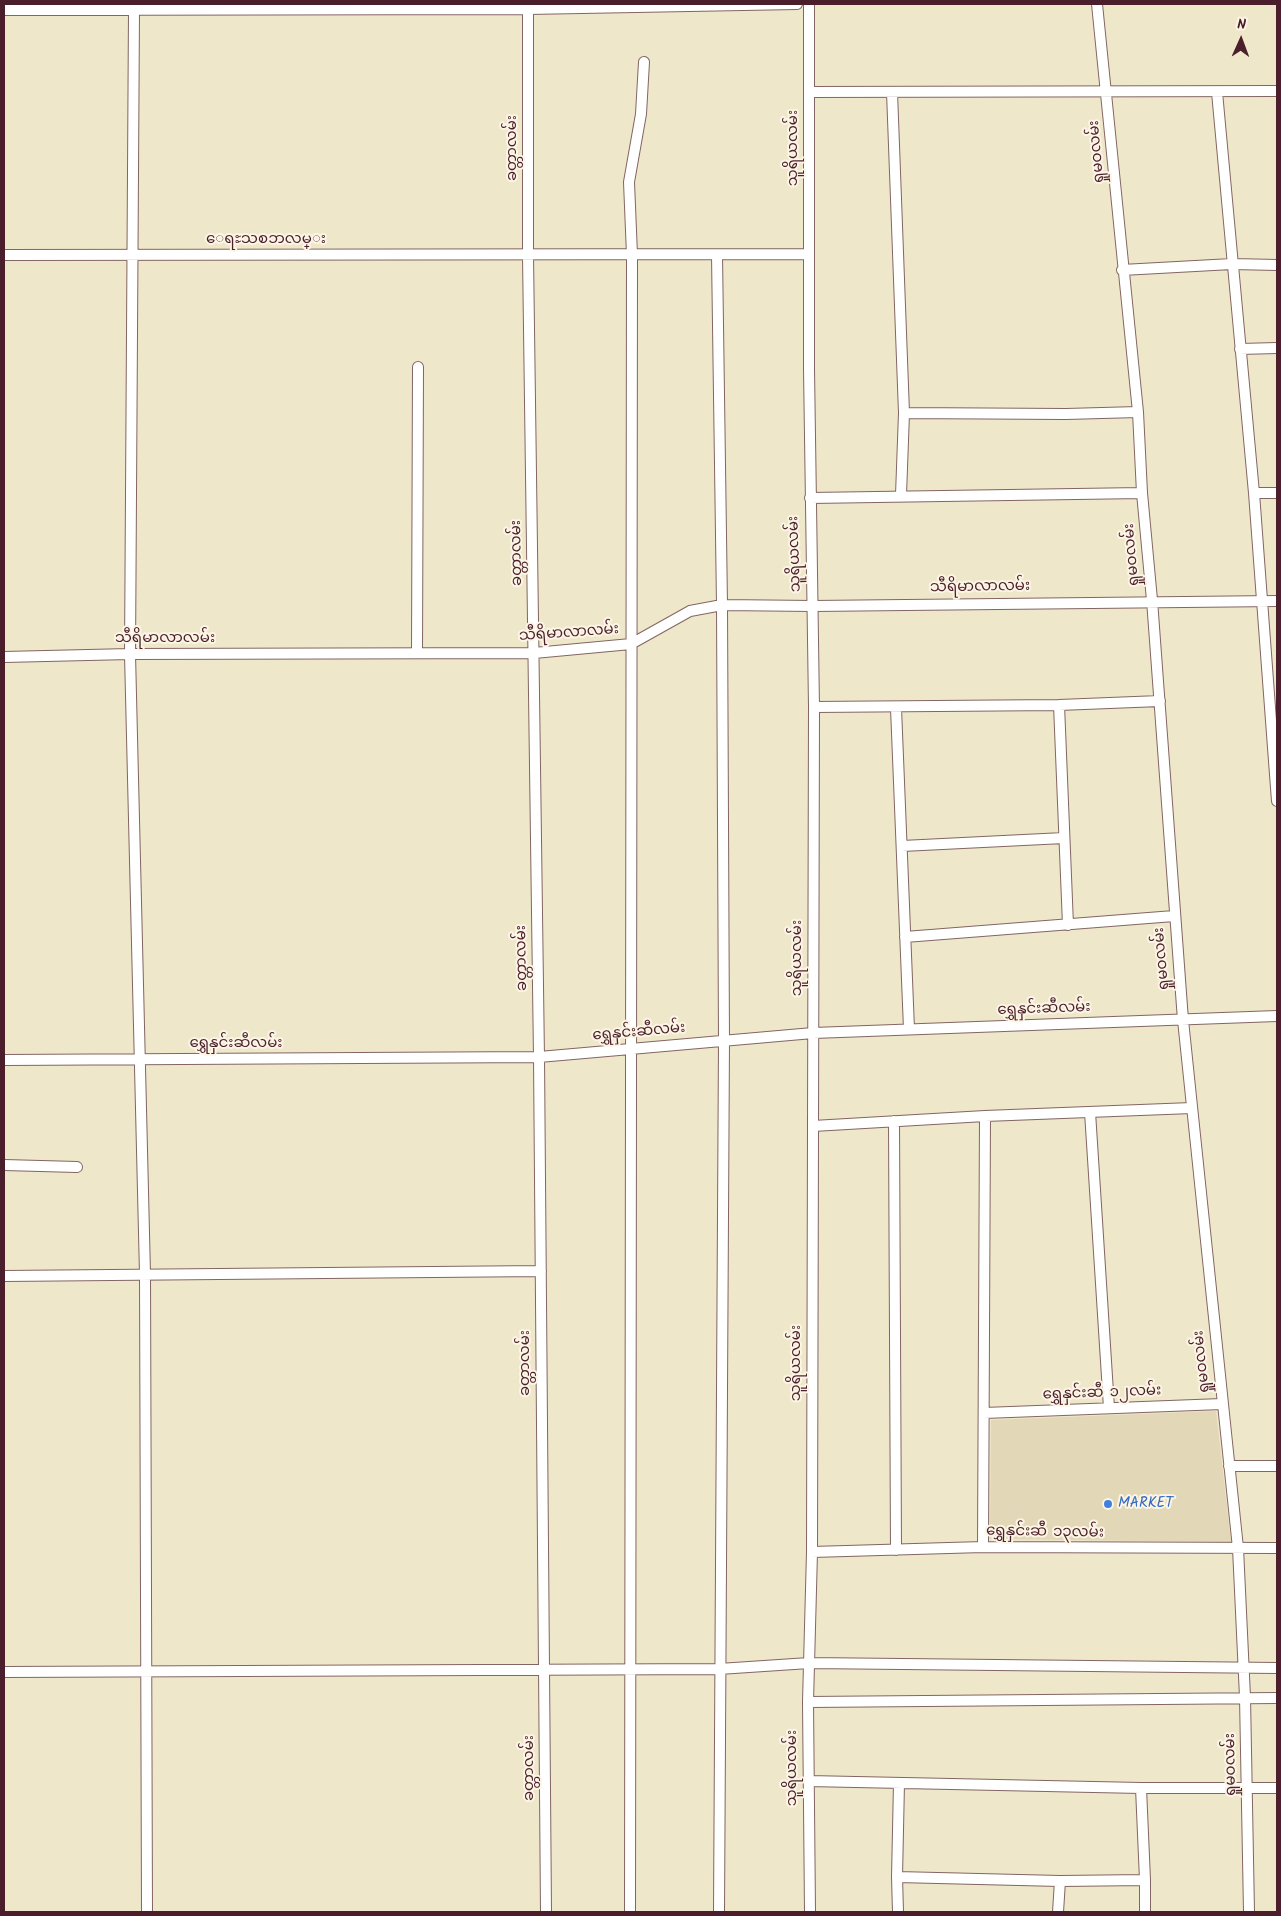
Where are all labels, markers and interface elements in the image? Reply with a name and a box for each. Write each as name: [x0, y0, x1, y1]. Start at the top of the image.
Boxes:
text: N: [1237, 14, 1246, 36]
north arrow: [1216, 15, 1266, 65]
street label: သူရိယလမ်း: [785, 110, 803, 186]
street label: ခတ္တာလမ်း: [504, 115, 522, 181]
street label: ရှုမဝလမ်း: [1086, 119, 1110, 185]
street label: ေရႊသစၥာလမ္း: [206, 231, 326, 249]
street label: သူရိယလမ်း: [786, 516, 806, 592]
street label: ခတ္တာလမ်း: [508, 520, 528, 586]
street label: ရှုမဝလမ်း: [1121, 522, 1145, 588]
street label: သီရိမာလာလမ်း: [930, 578, 1030, 598]
street label: သီရိမာလာလမ်း: [518, 622, 620, 646]
street label: သီရိမာလာလမ်း: [115, 630, 215, 648]
street label: သူရိယလမ်း: [789, 920, 807, 996]
street label: ခတ္တာလမ်း: [513, 925, 533, 991]
street label: ရှုမဝလမ်း: [1151, 926, 1175, 992]
street label: ရွှေနှင်းဆီလမ်း: [997, 999, 1091, 1021]
street label: ရွှေနှင်းဆီလမ်း: [592, 1020, 686, 1046]
street label: ရွှေနှင်းဆီလမ်း: [189, 1035, 283, 1053]
street label: သူရိယလမ်း: [788, 1325, 806, 1401]
street label: ရှုမဝလမ်း: [1191, 1329, 1215, 1395]
street label: ခတ္တာလမ်း: [517, 1330, 535, 1396]
street label: ရွှေနှင်းဆီ ၁၂လမ်း: [1042, 1383, 1162, 1405]
place label: MARKET: [1118, 1495, 1173, 1513]
marker: MARKET: [1102, 1498, 1114, 1510]
street label: ရွှေနှင်းဆီ ၁၃လမ်း: [986, 1523, 1104, 1543]
street label: သူရိယလမ်း: [784, 1730, 802, 1806]
street label: ရှုမဝလမ်း: [1222, 1733, 1242, 1797]
street label: ခတ္တာလမ်း: [521, 1735, 539, 1801]

